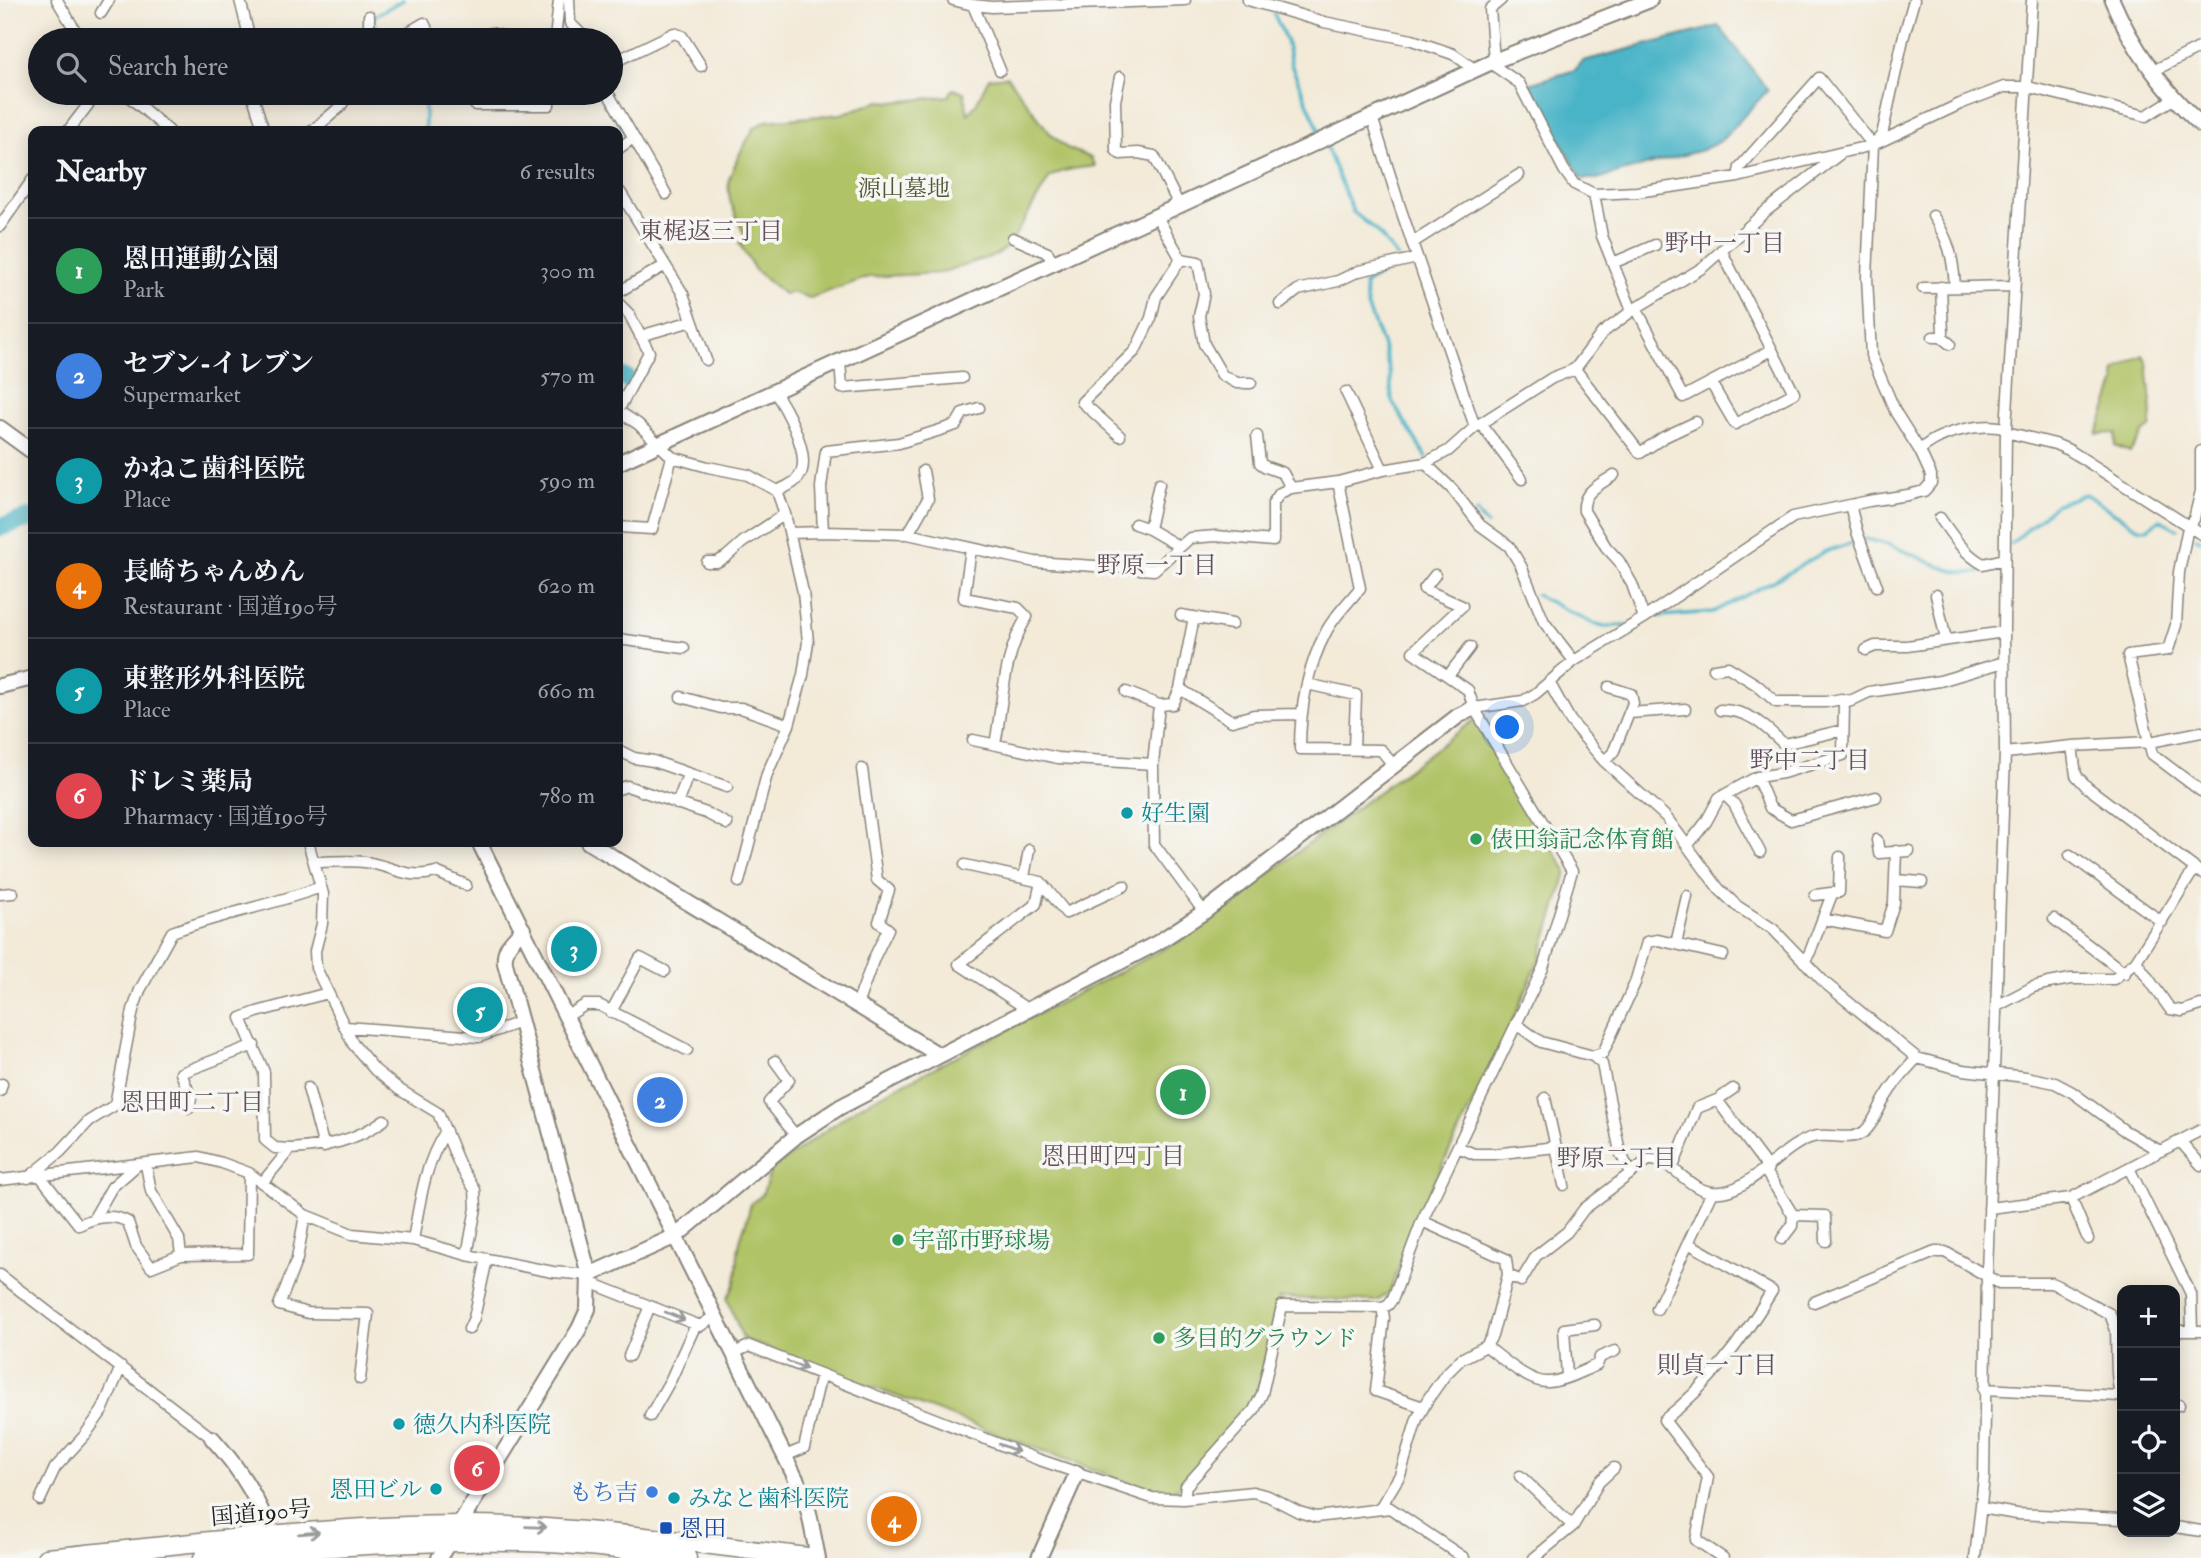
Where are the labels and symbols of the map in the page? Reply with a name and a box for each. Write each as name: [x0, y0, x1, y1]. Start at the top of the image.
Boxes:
park label: 源山墓地: [858, 174, 950, 203]
district label: 東梶返三丁目: [639, 216, 783, 247]
district label: 野中一丁目: [1665, 228, 1785, 259]
district label: 野原一丁目: [1097, 550, 1217, 581]
your location: [1490, 710, 1524, 744]
district label: 野中二丁目: [1750, 745, 1870, 776]
place label: 好生園: [1141, 799, 1210, 828]
marker: 好生園: [1119, 805, 1135, 821]
place label: 俵田翁記念体育館: [1490, 825, 1674, 854]
marker: 俵田翁記念体育館: [1468, 831, 1484, 847]
pin: 3: [551, 923, 597, 975]
pin: 5: [457, 984, 503, 1036]
pin: 1: [1160, 1066, 1206, 1118]
pin: 2: [637, 1074, 683, 1126]
district label: 恩田町二丁目: [120, 1087, 264, 1118]
district label: 恩田町四丁目: [1041, 1141, 1185, 1172]
district label: 野原二丁目: [1557, 1143, 1677, 1174]
place label: 宇部市野球場: [912, 1226, 1050, 1255]
marker: 宇部市野球場: [890, 1232, 906, 1248]
one-way arrow: [664, 1311, 686, 1324]
place label: 多目的グラウンド: [1173, 1324, 1357, 1353]
marker: 多目的グラウンド: [1151, 1330, 1167, 1346]
district label: 則貞一丁目: [1657, 1350, 1777, 1381]
one-way arrow: [786, 1359, 808, 1372]
place label: 徳久内科医院: [413, 1410, 551, 1439]
marker: 徳久内科医院: [391, 1416, 407, 1432]
pin: 6: [454, 1442, 500, 1494]
one-way arrow: [998, 1442, 1019, 1455]
place label: 恩田ビル: [330, 1475, 422, 1504]
place label: もち吉: [569, 1478, 638, 1507]
marker: 恩田ビル: [428, 1481, 444, 1497]
marker: もち吉: [644, 1484, 660, 1500]
place label: みなと歯科医院: [688, 1484, 849, 1513]
marker: みなと歯科医院: [666, 1490, 682, 1506]
pin: 4: [871, 1493, 917, 1545]
street label: 国道190号: [210, 1494, 312, 1532]
place label: 恩田: [680, 1514, 726, 1543]
marker: 恩田: [658, 1520, 674, 1536]
one-way arrow: [525, 1521, 548, 1534]
one-way arrow: [297, 1526, 320, 1539]

